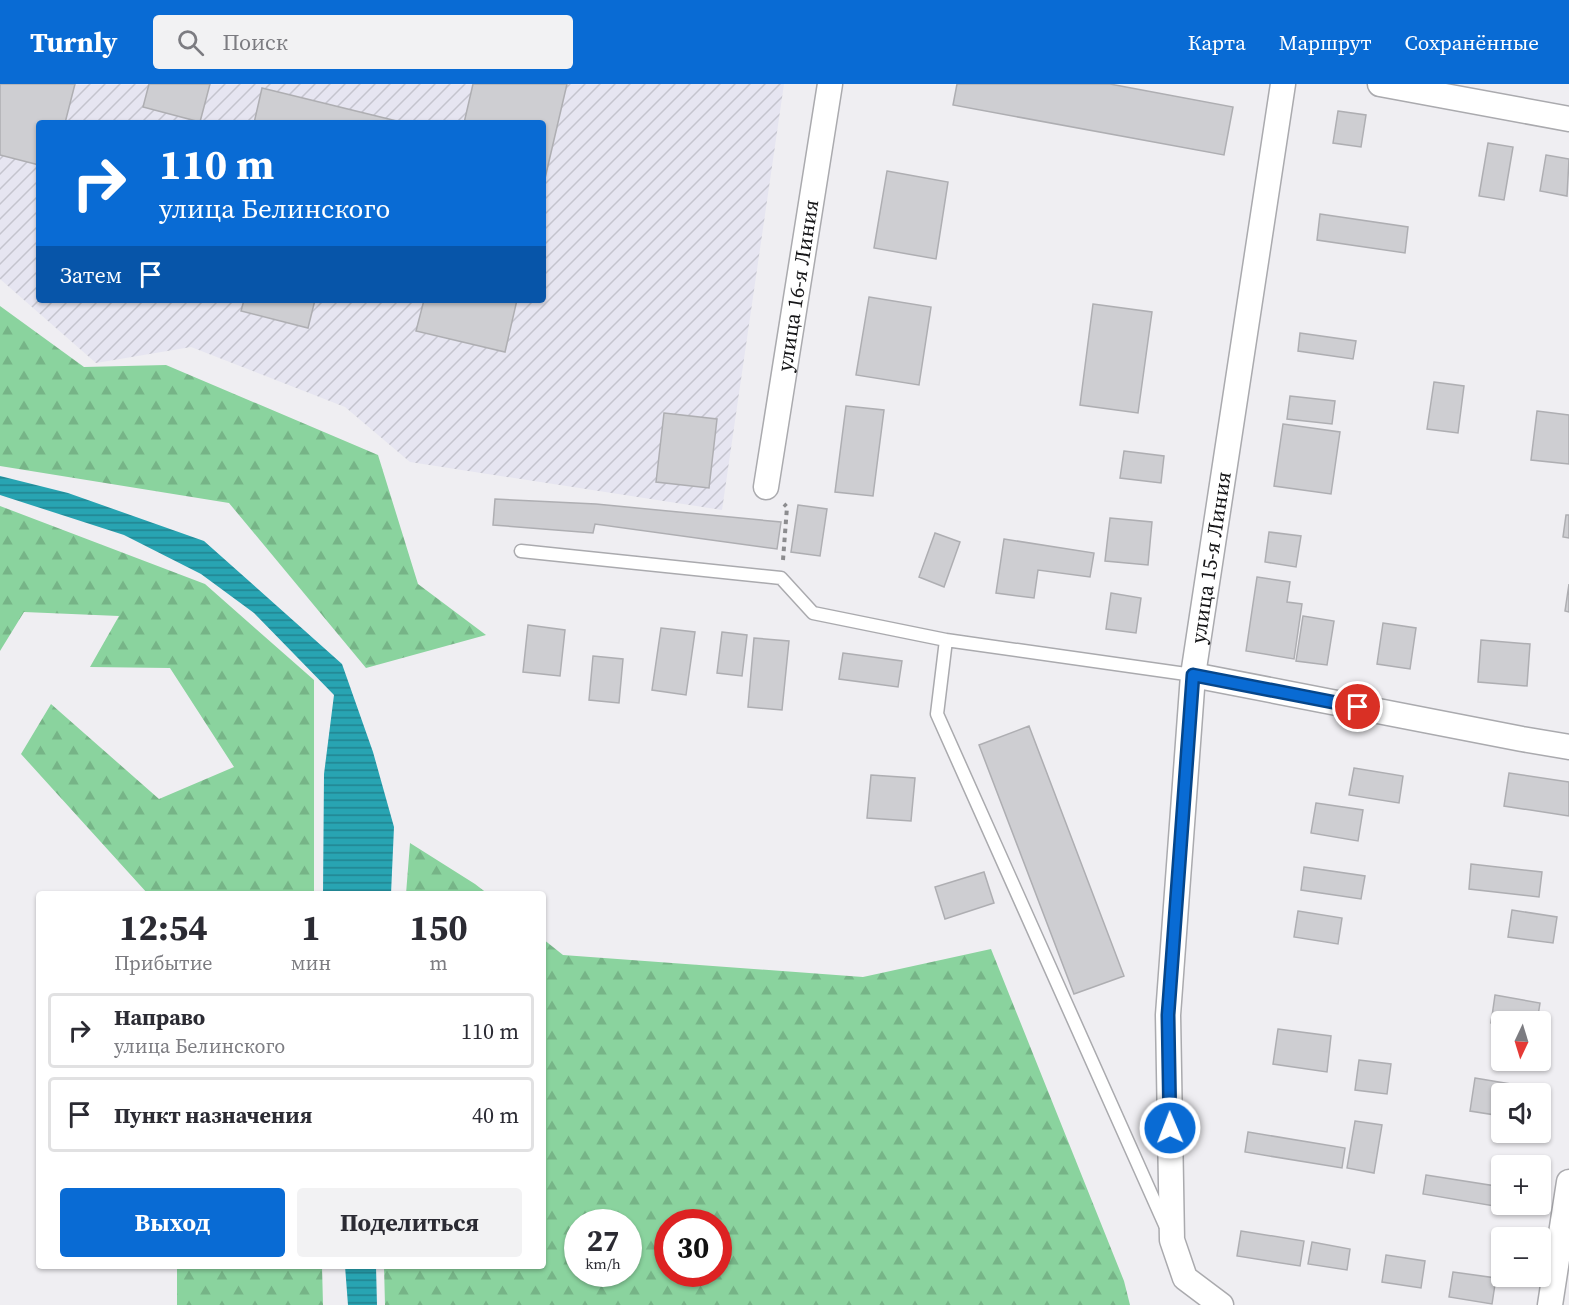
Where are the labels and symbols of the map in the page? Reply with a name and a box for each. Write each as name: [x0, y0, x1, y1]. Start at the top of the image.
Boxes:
street label: улица 16-я Линия: [770, 197, 825, 374]
street label: улица 15-я Линия: [1183, 469, 1238, 646]
pin: [1332, 681, 1383, 732]
north arrow: [1491, 1011, 1551, 1071]
position arrow: [1138, 1096, 1202, 1160]
speed limit sign: 30: [654, 1209, 732, 1287]

